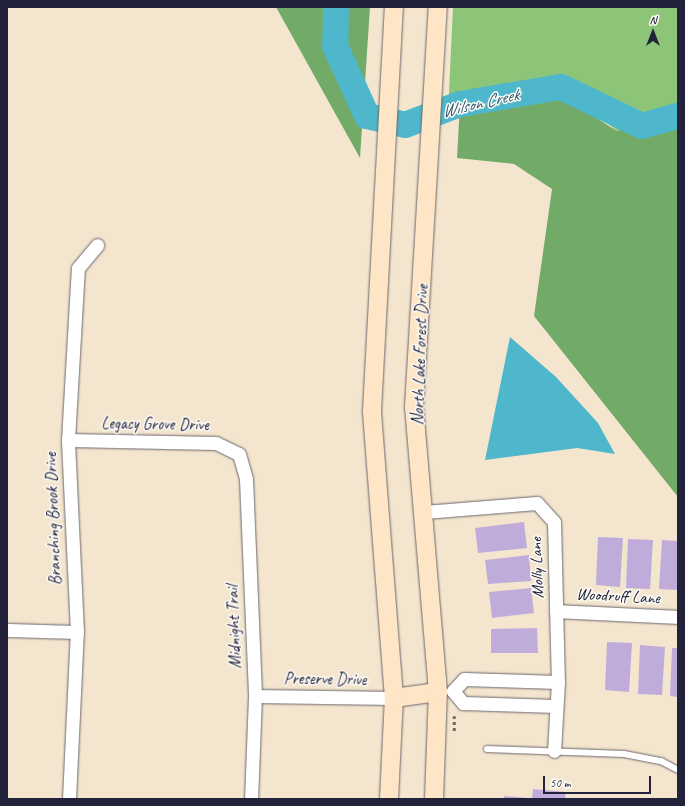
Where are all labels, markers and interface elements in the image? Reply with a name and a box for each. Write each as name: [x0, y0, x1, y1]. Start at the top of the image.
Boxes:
north arrow: [633, 12, 673, 52]
text: N: [650, 13, 656, 27]
water label: Wilson Creek: [440, 84, 520, 122]
street label: North Lake Forest Drive: [407, 284, 433, 426]
street label: Legacy Grove Drive: [101, 413, 209, 435]
street label: Branching Brook Drive: [40, 452, 66, 586]
street label: Molly Lane: [526, 537, 548, 599]
street label: Woodruff Lane: [576, 584, 660, 608]
street label: Midnight Trail: [222, 585, 246, 669]
street label: Preserve Drive: [283, 668, 367, 690]
scale bar: [545, 768, 653, 794]
text: 50 m: [550, 775, 570, 791]

